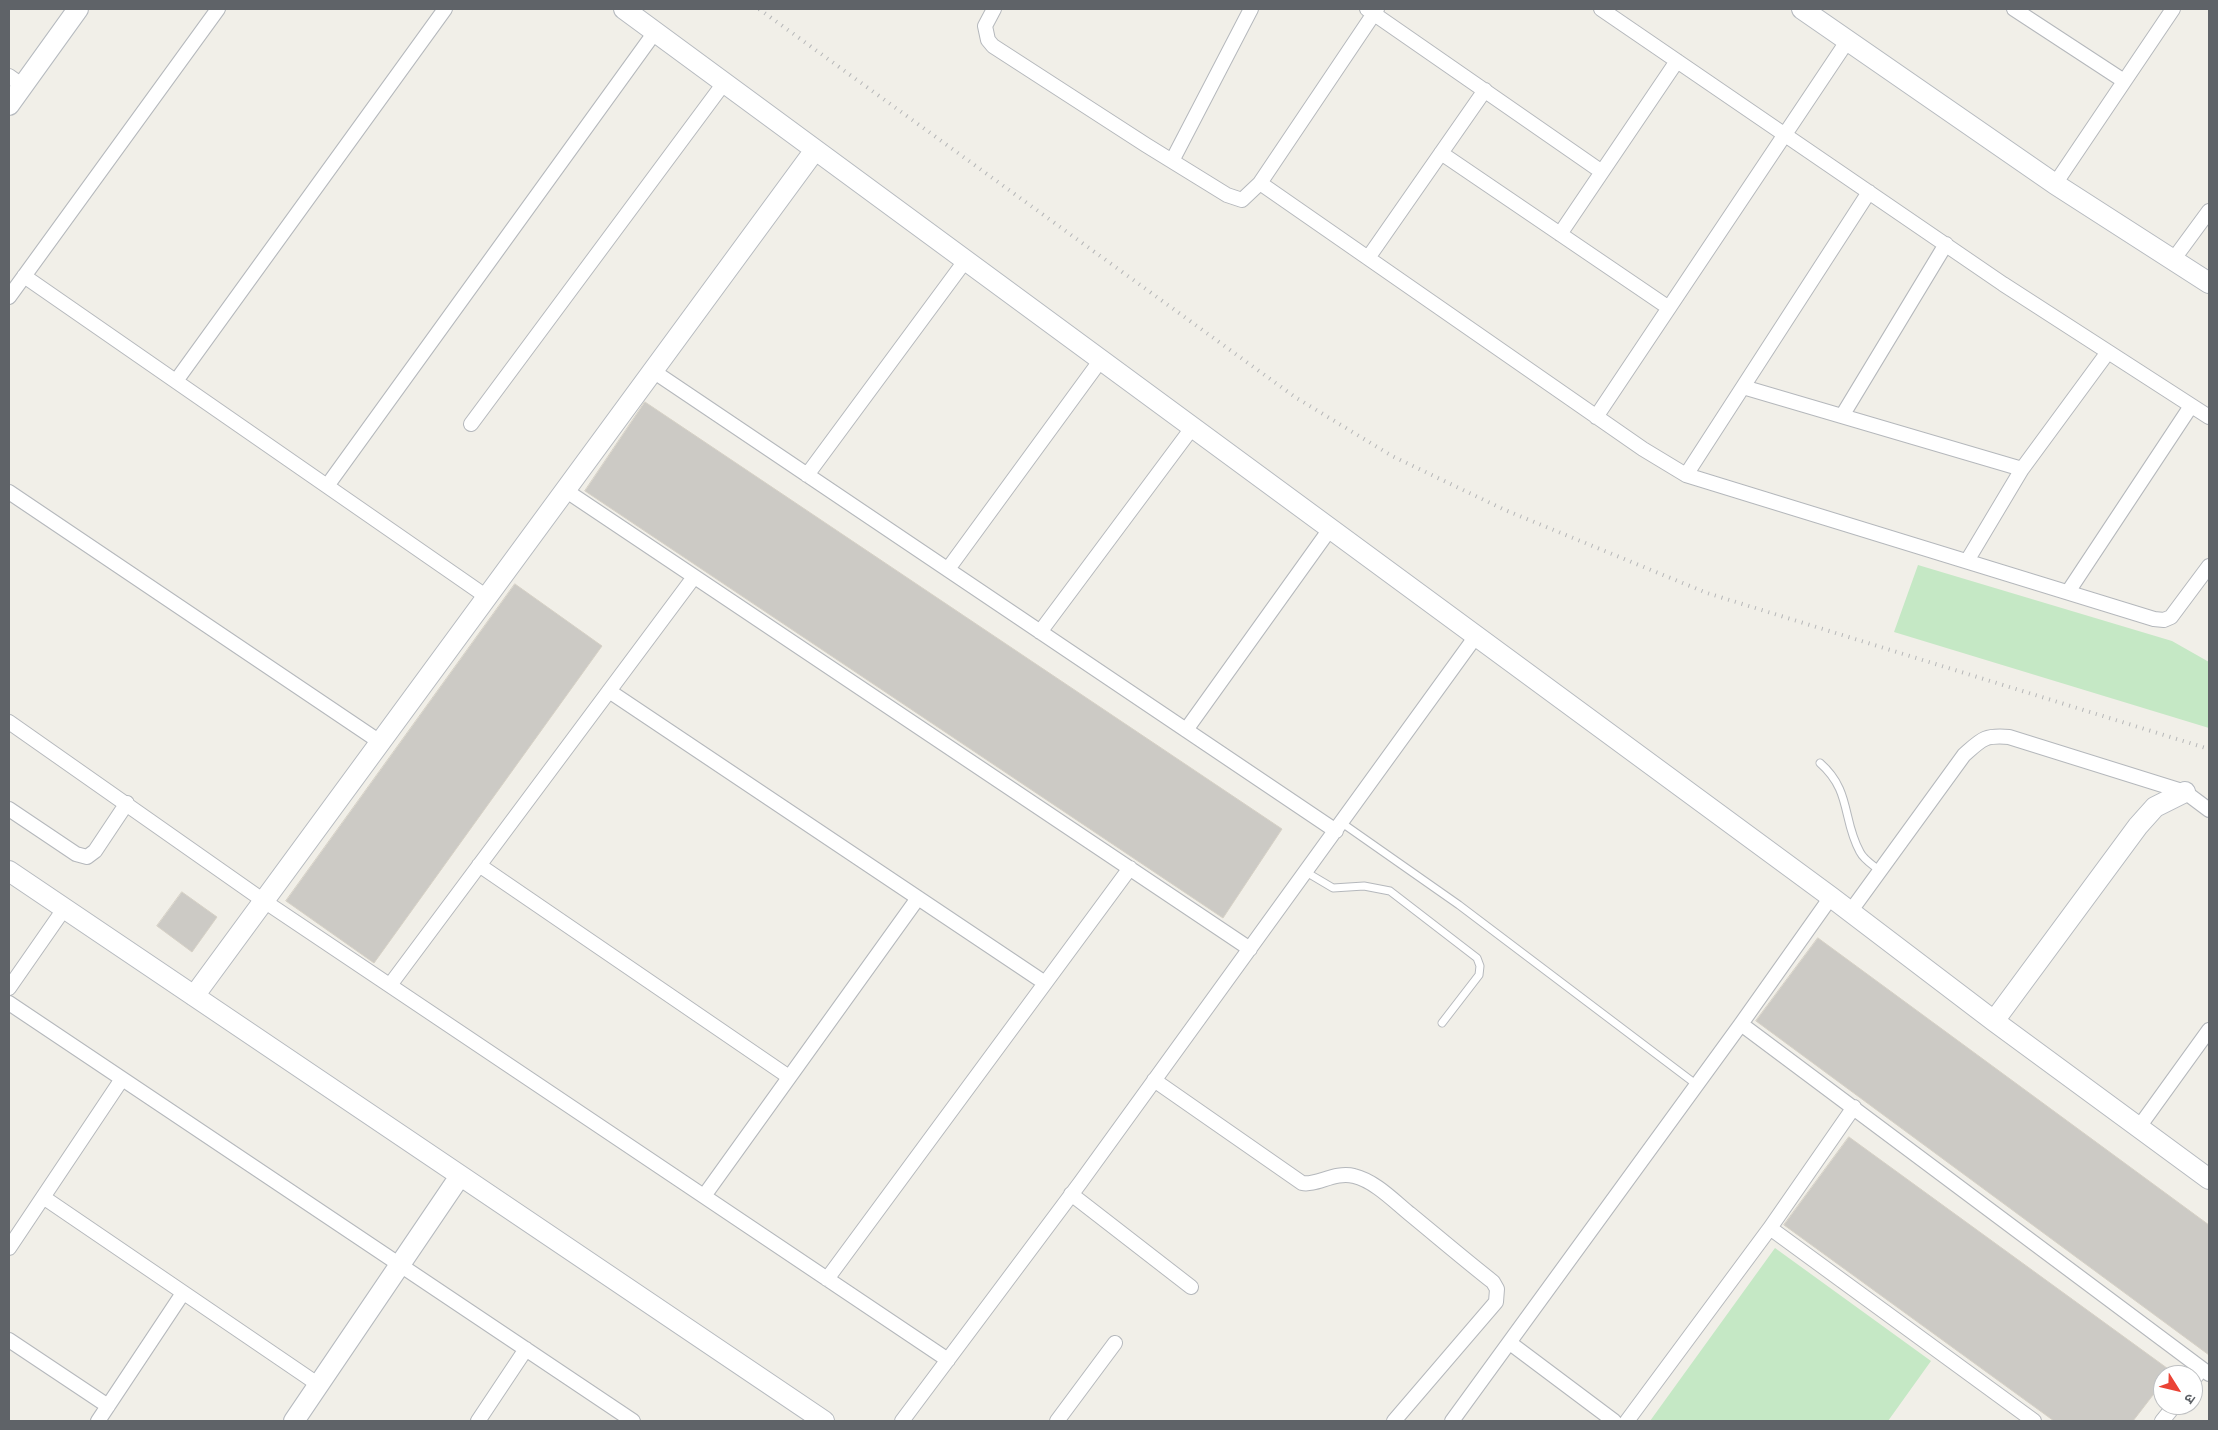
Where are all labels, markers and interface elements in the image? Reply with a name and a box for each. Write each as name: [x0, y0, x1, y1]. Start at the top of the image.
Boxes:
north arrow: [2153, 1365, 2203, 1415]
text: उ: [2180, 1390, 2199, 1407]

